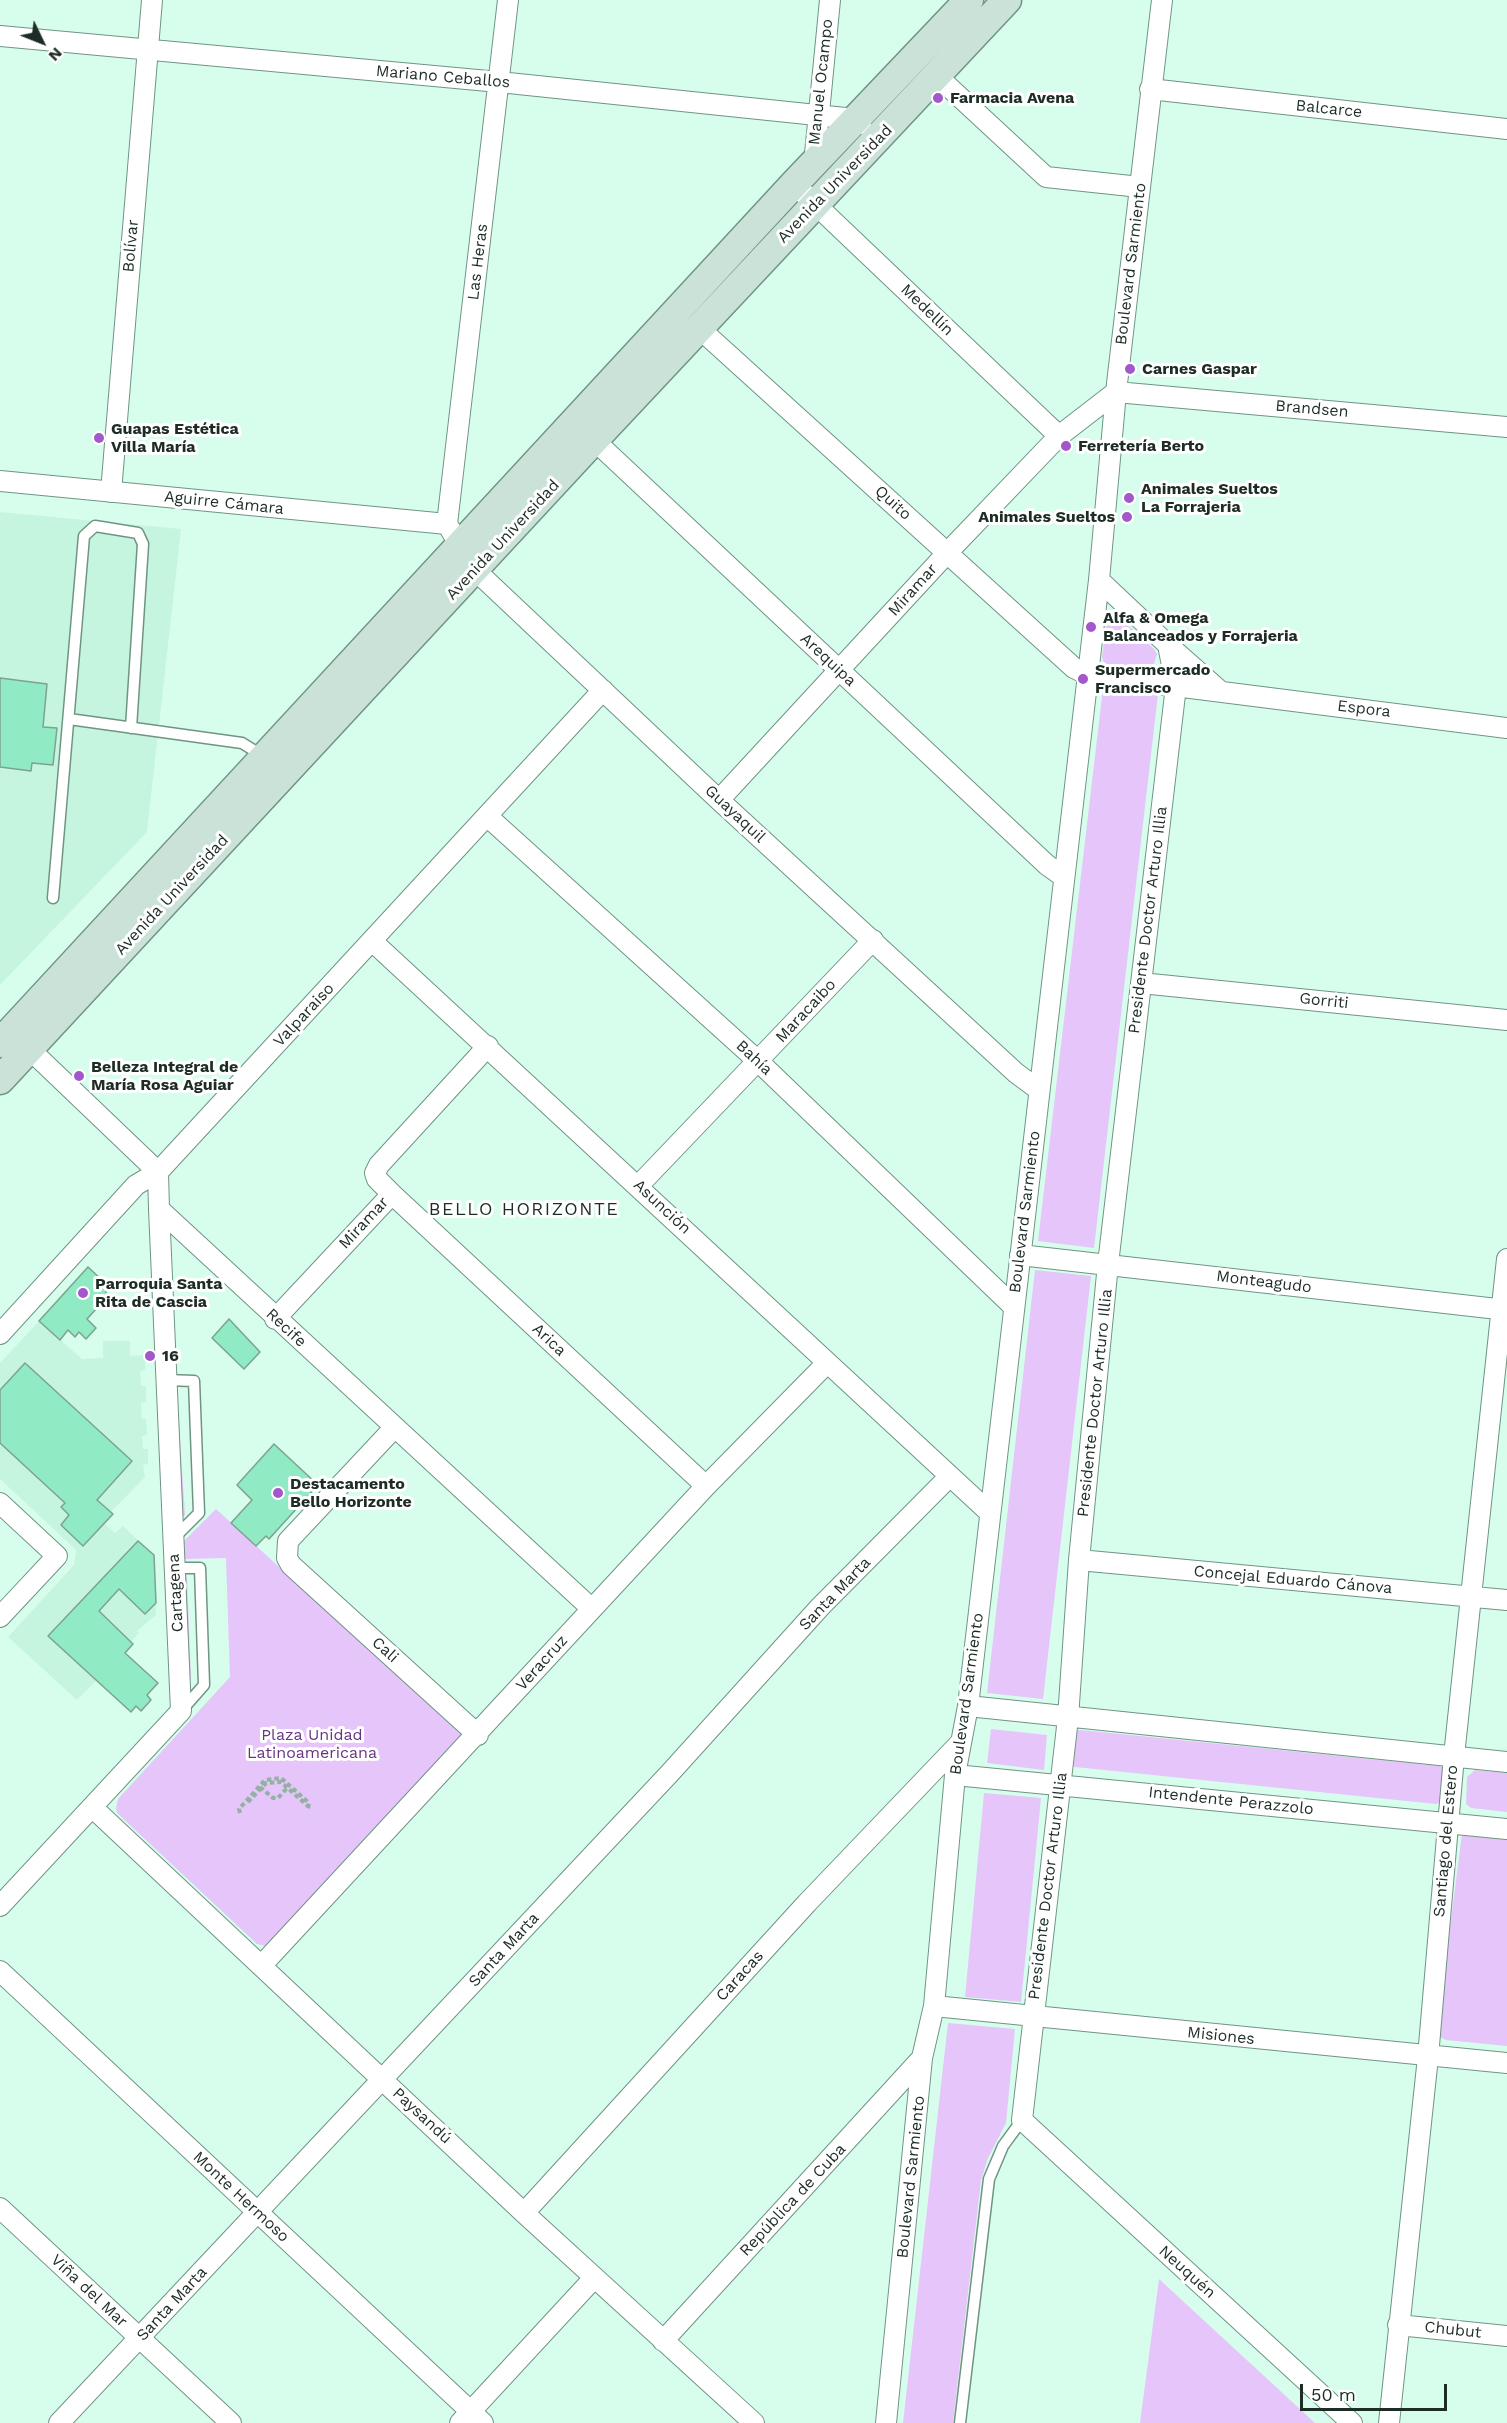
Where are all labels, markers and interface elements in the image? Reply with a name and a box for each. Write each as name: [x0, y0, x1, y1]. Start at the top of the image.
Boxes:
north arrow: [12, 12, 72, 72]
street label: Manuel Ocampo: [805, 18, 837, 146]
text: N: [45, 44, 67, 65]
street label: Mariano Ceballos: [375, 62, 511, 92]
place label: Farmacia Avena: [950, 88, 1074, 108]
marker: Farmacia Avena: [931, 91, 945, 105]
street label: Balcarce: [1295, 96, 1363, 122]
street label: Avenida Universidad: [773, 121, 897, 247]
street label: Boulevard Sarmiento: [1112, 182, 1150, 346]
street label: Bolívar: [119, 219, 143, 273]
street label: Las Heras: [464, 223, 492, 301]
street label: Medellín: [897, 280, 957, 340]
place label: Carnes Gaspar: [1142, 359, 1257, 379]
marker: Carnes Gaspar: [1123, 362, 1137, 376]
street label: Brandsen: [1275, 396, 1349, 422]
place label: Guapas Estética Villa María: [111, 419, 239, 457]
marker: Guapas Estética Villa María: [92, 431, 106, 445]
place label: Ferretería Berto: [1078, 436, 1204, 456]
marker: Ferretería Berto: [1059, 439, 1073, 453]
street label: Avenida Universidad: [442, 476, 564, 604]
place label: Animales Sueltos La Forrajeria: [1141, 479, 1278, 517]
street label: Quito: [871, 482, 915, 524]
street label: Aguirre Cámara: [163, 487, 285, 519]
marker: Animales Sueltos La Forrajeria: [1122, 491, 1136, 505]
place label: Animales Sueltos: [978, 507, 1115, 527]
marker: Animales Sueltos: [1120, 510, 1134, 524]
street label: Miramar: [884, 560, 942, 620]
place label: Alfa & Omega Balanceados y Forrajeria: [1103, 608, 1298, 646]
marker: Alfa & Omega Balanceados y Forrajeria: [1084, 620, 1098, 634]
street label: Arequipa: [796, 629, 860, 691]
place label: Supermercado Francisco: [1095, 660, 1210, 698]
marker: Supermercado Francisco: [1076, 672, 1090, 686]
street label: Espora: [1336, 696, 1392, 722]
street label: Guayaquil: [701, 781, 769, 847]
street label: Presidente Doctor Arturo Illia: [1125, 805, 1171, 1035]
street label: Avenida Universidad: [111, 831, 233, 959]
street label: Maracaibo: [772, 975, 840, 1047]
street label: Valparaiso: [270, 979, 338, 1051]
street label: Gorriti: [1298, 989, 1350, 1013]
street label: Bahía: [732, 1036, 776, 1080]
place label: Belleza Integral de María Rosa Aguiar: [91, 1057, 238, 1095]
marker: Belleza Integral de María Rosa Aguiar: [72, 1069, 86, 1083]
street label: Boulevard Sarmiento: [1006, 1130, 1044, 1294]
street label: Asunción: [629, 1176, 695, 1238]
street label: Miramar: [335, 1193, 393, 1253]
district label: BELLO HORIZONTE: [429, 1199, 619, 1221]
street label: Monteagudo: [1215, 1267, 1313, 1297]
place label: Parroquia Santa Rita de Cascia: [95, 1274, 222, 1312]
marker: Parroquia Santa Rita de Cascia: [76, 1286, 90, 1300]
street label: Presidente Doctor Arturo Illia: [1073, 1288, 1117, 1518]
street label: Recife: [262, 1305, 310, 1351]
street label: Arica: [528, 1320, 570, 1360]
place label: 16: [162, 1346, 179, 1366]
marker: 16: [143, 1349, 157, 1363]
place label: Destacamento Bello Horizonte: [290, 1474, 412, 1512]
marker: Destacamento Bello Horizonte: [271, 1486, 285, 1500]
street label: Cartagena: [164, 1553, 188, 1633]
street label: Santa Marta: [795, 1553, 875, 1635]
street label: Concejal Eduardo Cánova: [1193, 1562, 1393, 1598]
street label: Boulevard Sarmiento: [946, 1612, 988, 1776]
street label: Veracruz: [512, 1631, 572, 1695]
street label: Cali: [368, 1633, 402, 1667]
park label: Plaza Unidad Latinoamericana: [247, 1725, 377, 1763]
street label: Santiago del Estero: [1430, 1764, 1462, 1918]
street label: Presidente Doctor Arturo Illia: [1025, 1771, 1071, 2001]
street label: Intendente Perazzolo: [1147, 1783, 1315, 1819]
street label: Santa Marta: [465, 1909, 543, 1991]
street label: Caracas: [712, 1947, 768, 2005]
street label: Misiones: [1186, 2023, 1256, 2049]
street label: Paysandú: [389, 2084, 455, 2148]
street label: Boulevard Sarmiento: [893, 2095, 929, 2259]
street label: República de Cuba: [736, 2140, 850, 2260]
street label: Monte Hermoso: [189, 2147, 293, 2247]
street label: Neuquén: [1155, 2242, 1219, 2302]
street label: Viña del Mar: [47, 2251, 131, 2331]
street label: Santa Marta: [133, 2263, 211, 2345]
street label: Chubut: [1423, 2317, 1483, 2343]
scale bar: [1303, 2372, 1450, 2410]
text: 50 m: [1311, 2384, 1356, 2405]

